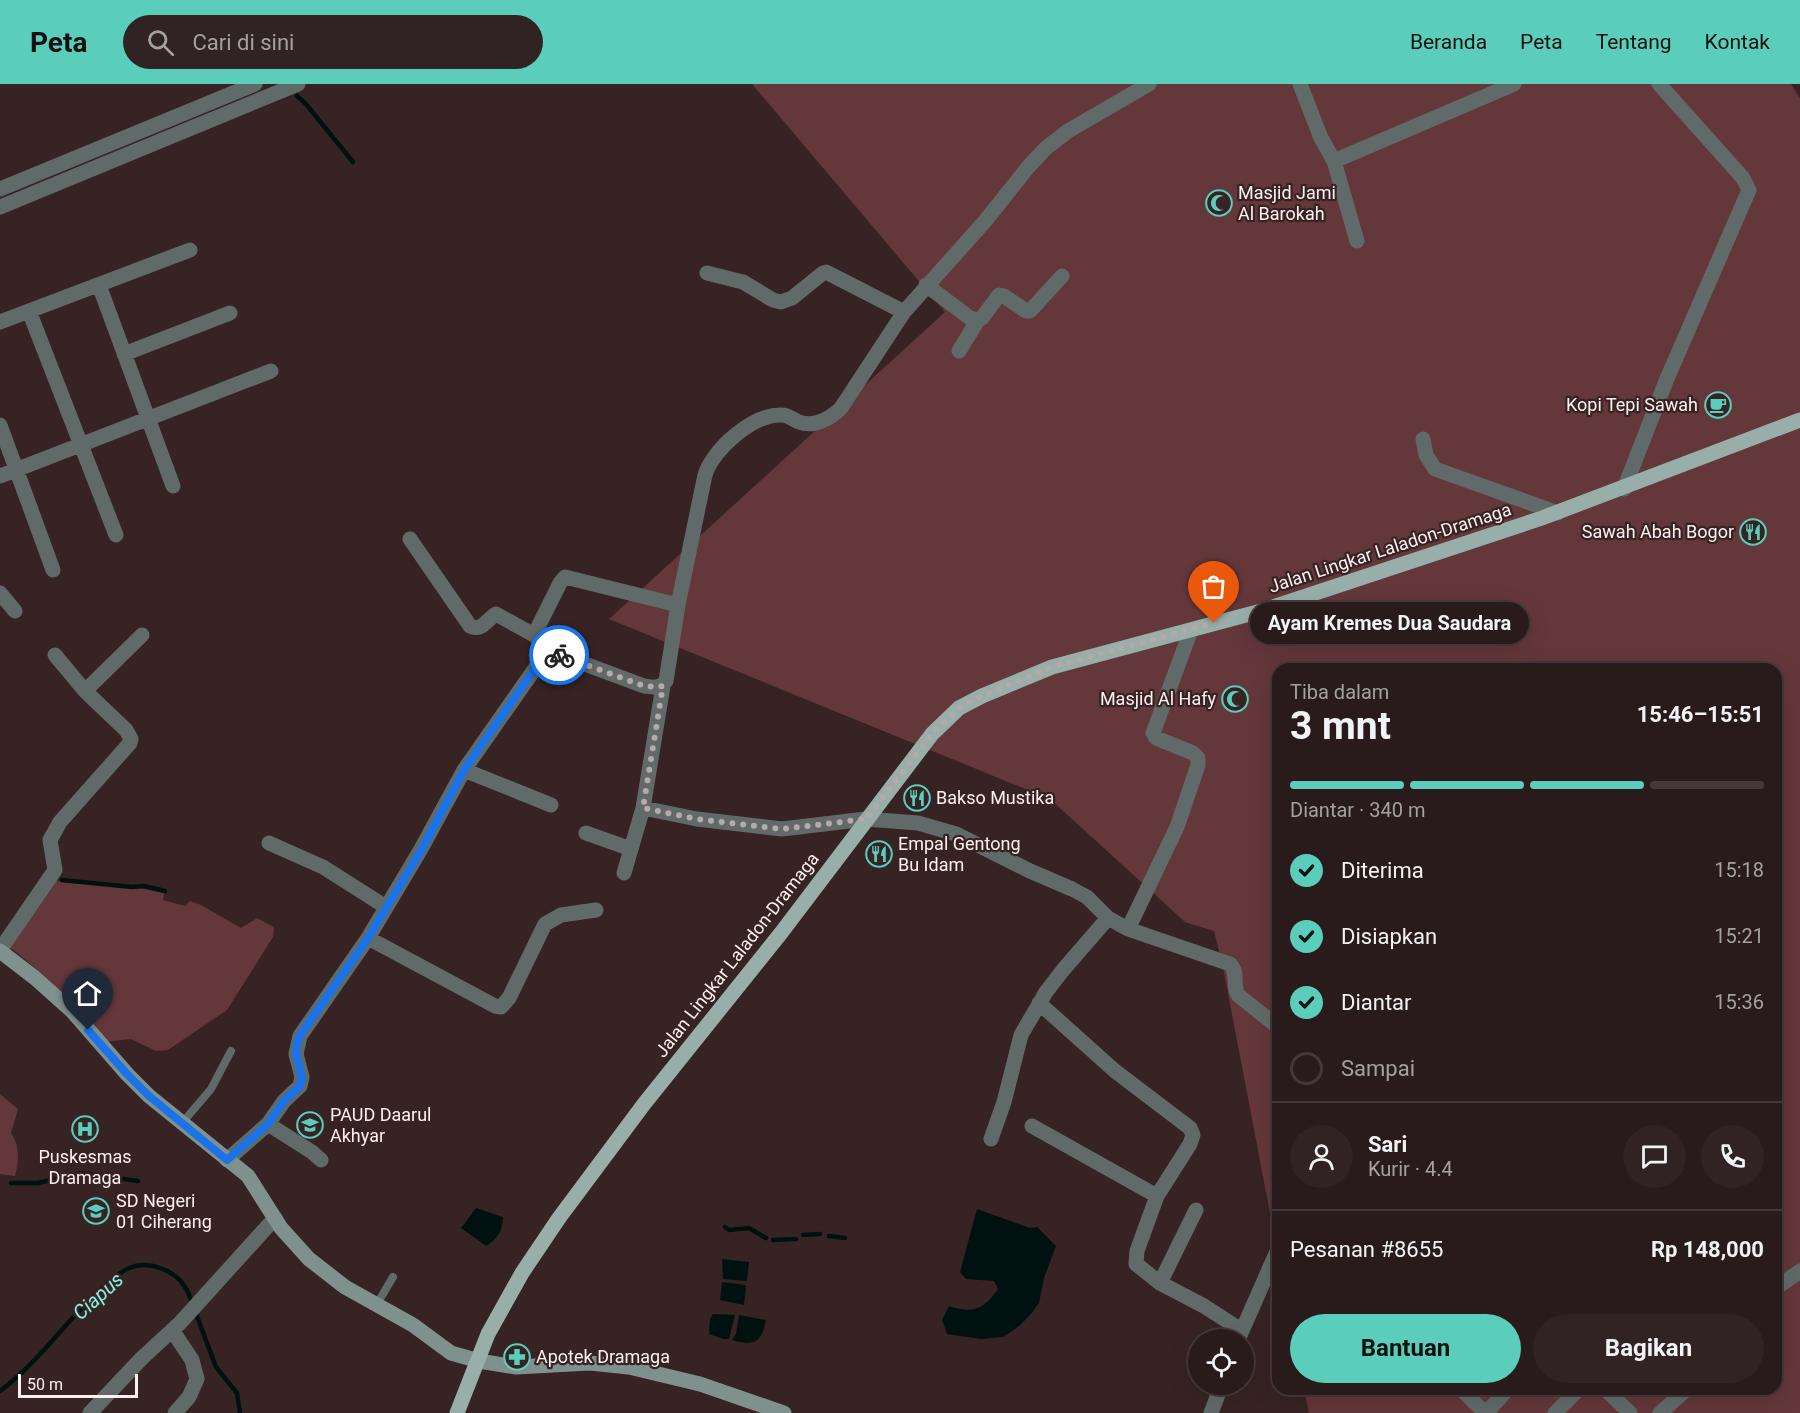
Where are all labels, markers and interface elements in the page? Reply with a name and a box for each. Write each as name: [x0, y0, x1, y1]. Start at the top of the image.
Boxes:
search box: [123, 15, 543, 69]
text: Peta: [30, 26, 87, 59]
icon: search: [144, 26, 177, 59]
text: Cari di sini: [192, 30, 294, 55]
text: Beranda: [1410, 30, 1487, 54]
text: Peta: [1520, 30, 1563, 54]
text: Tentang: [1596, 30, 1672, 54]
text: Kontak: [1705, 30, 1770, 54]
place label: Masjid Jami Al Barokah: [1238, 182, 1336, 224]
mosque icon: Masjid Jami Al Barokah: [1204, 188, 1234, 218]
cafe icon: Kopi Tepi Sawah: [1703, 390, 1733, 420]
place label: Kopi Tepi Sawah: [1566, 394, 1698, 415]
street label: Jalan Lingkar Laladon-Dramaga: [1266, 498, 1514, 597]
restaurant icon: Sawah Abah Bogor: [1738, 517, 1768, 547]
place label: Sawah Abah Bogor: [1582, 521, 1734, 542]
pin: [1188, 561, 1239, 623]
icon: bag: [1197, 570, 1230, 603]
callout: Ayam Kremes Dua Saudara: [1250, 602, 1529, 644]
text: Ayam Kremes Dua Saudara: [1268, 611, 1511, 635]
courier: [529, 625, 589, 685]
icon: bike: [543, 639, 576, 672]
text: Tiba dalam: [1290, 680, 1389, 704]
mosque icon: Masjid Al Hafy: [1220, 684, 1250, 714]
place label: Masjid Al Hafy: [1100, 688, 1216, 709]
text: 15:46–15:51: [1637, 702, 1764, 727]
text: 3 mnt: [1290, 703, 1391, 749]
restaurant icon: Bakso Mustika: [902, 783, 932, 813]
place label: Bakso Mustika: [936, 787, 1054, 808]
text: Diantar · 340 m: [1290, 798, 1425, 822]
place label: Empal Gentong Bu Idam: [898, 833, 1021, 875]
restaurant icon: Empal Gentong Bu Idam: [864, 839, 894, 869]
street label: Jalan Lingkar Laladon-Dramaga: [650, 848, 823, 1061]
icon: check: [1290, 854, 1323, 887]
text: Diterima: [1341, 858, 1424, 883]
text: 15:18: [1714, 858, 1764, 882]
icon: check: [1290, 920, 1323, 953]
text: Disiapkan: [1341, 924, 1437, 949]
text: 15:21: [1714, 924, 1764, 948]
pin: [62, 968, 113, 1030]
icon: home: [71, 977, 104, 1010]
icon: check: [1290, 986, 1323, 1019]
text: Diantar: [1341, 990, 1412, 1015]
text: 15:36: [1714, 990, 1764, 1014]
text: Sampai: [1341, 1056, 1415, 1081]
place label: PAUD Daarul Akhyar: [330, 1104, 431, 1146]
school or university icon: PAUD Daarul Akhyar: [295, 1110, 325, 1140]
hospital icon: Puskesmas Dramaga: [70, 1114, 100, 1144]
button: person: [1290, 1125, 1353, 1188]
button: chat: [1623, 1125, 1686, 1188]
button: phone: [1701, 1125, 1764, 1188]
text: Sari: [1368, 1132, 1407, 1157]
place label: Puskesmas Dramaga: [38, 1146, 132, 1188]
text: Kurir · 4.4: [1368, 1157, 1453, 1181]
place label: SD Negeri 01 Ciherang: [116, 1190, 212, 1232]
school or university icon: SD Negeri 01 Ciherang: [81, 1196, 111, 1226]
text: Pesanan #8655: [1290, 1237, 1443, 1262]
text: Rp 148,000: [1651, 1237, 1764, 1262]
water label: Ciapus: [68, 1267, 128, 1325]
button: Bantuan: [1290, 1314, 1521, 1383]
button: Bagikan: [1533, 1314, 1764, 1383]
map controls: [1188, 1329, 1254, 1395]
button: locate: [1188, 1329, 1254, 1395]
pharmacy icon: Apotek Dramaga: [502, 1342, 532, 1372]
place label: Apotek Dramaga: [536, 1346, 670, 1367]
scale bar: [18, 1371, 138, 1398]
text: 50 m: [27, 1375, 63, 1394]

